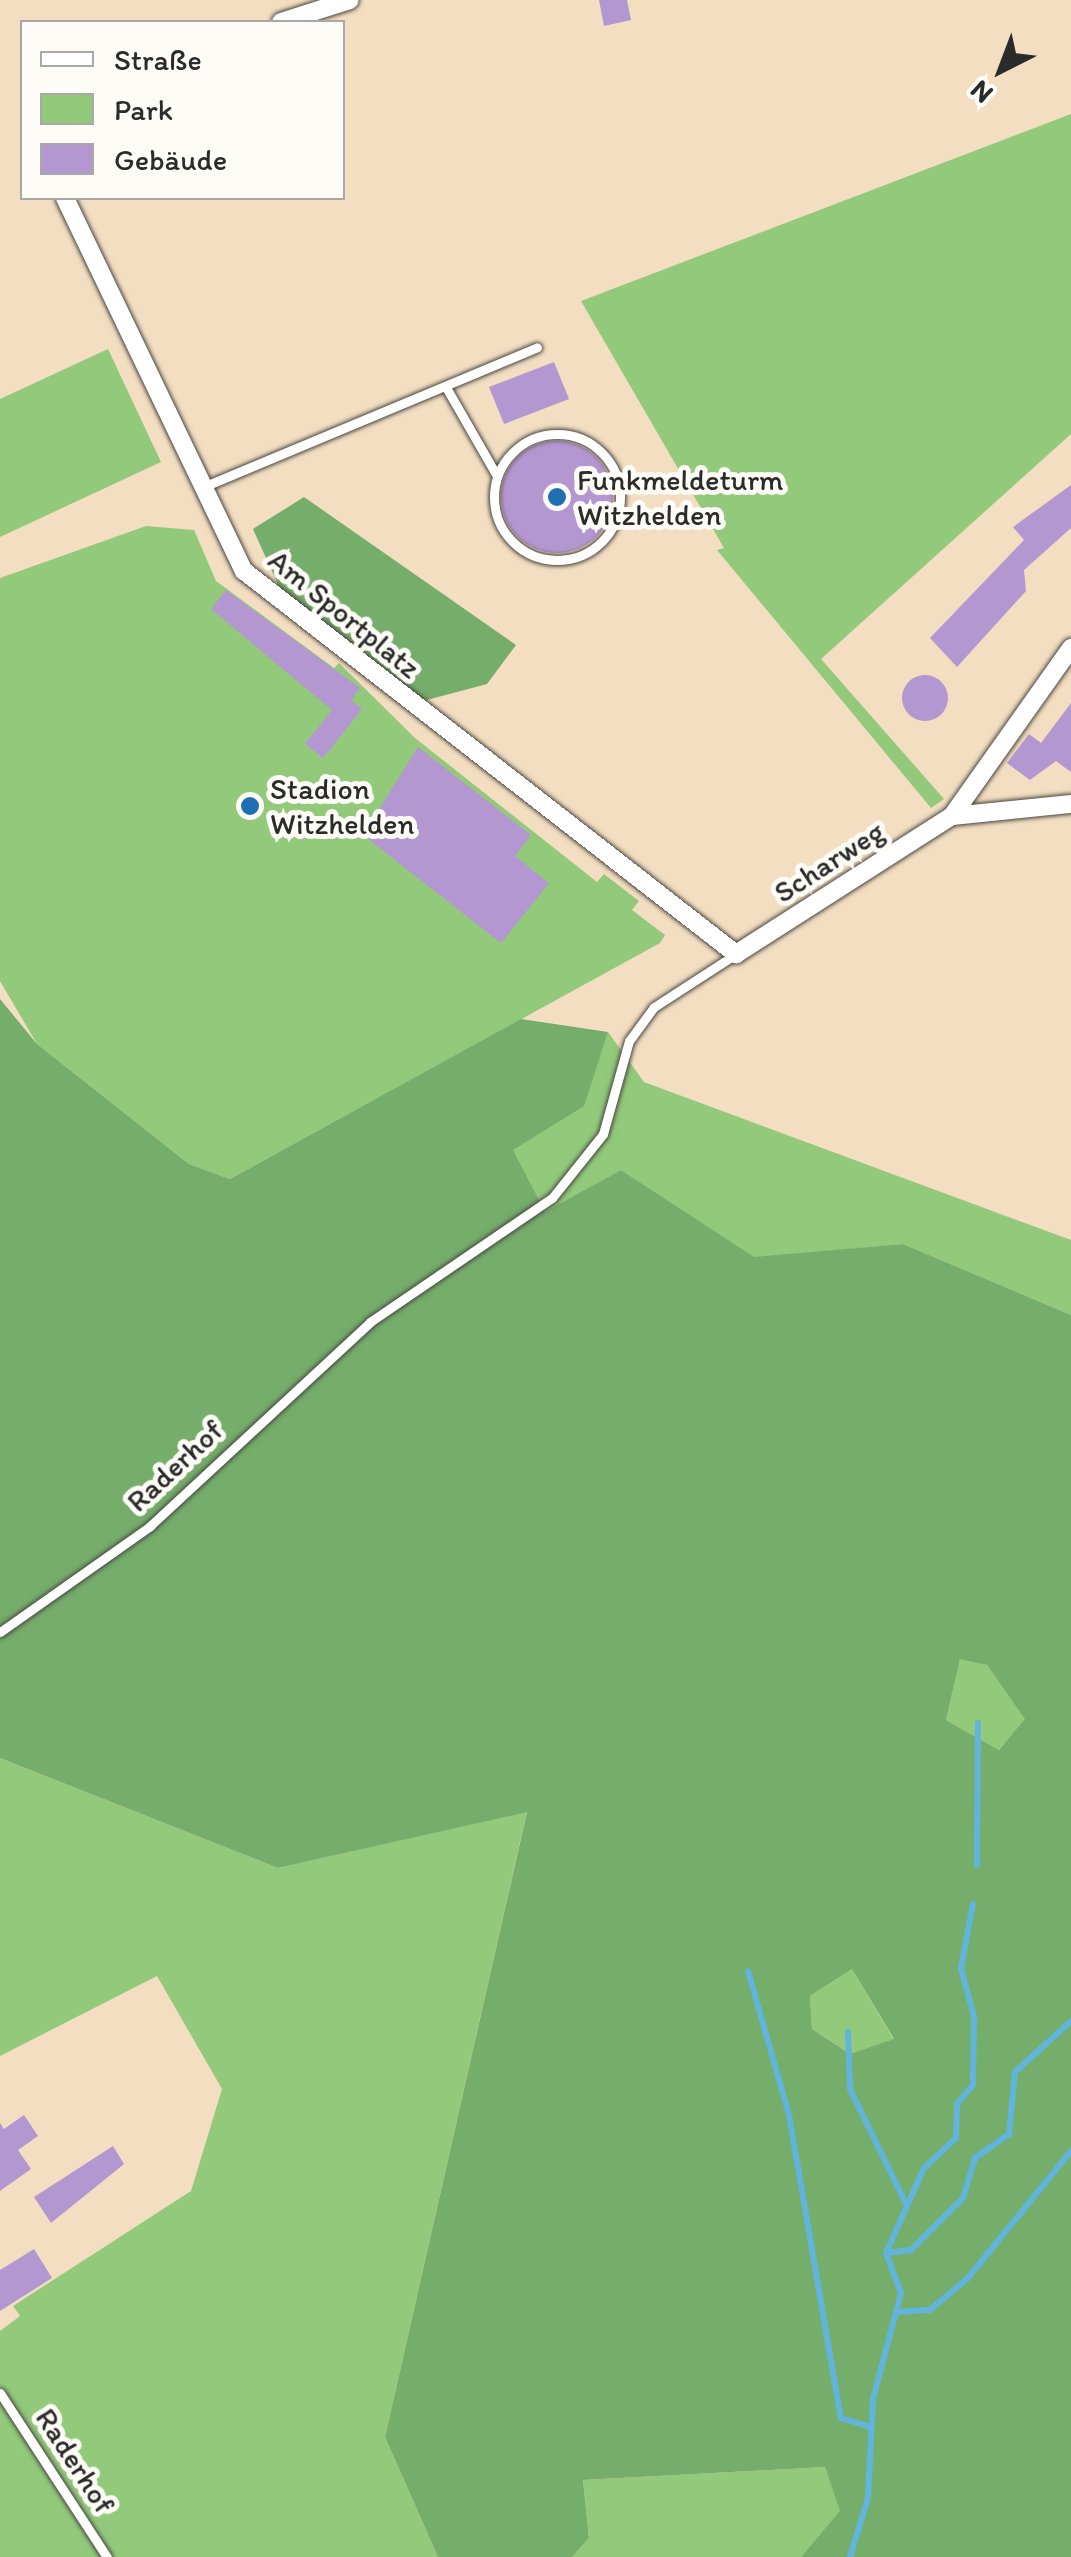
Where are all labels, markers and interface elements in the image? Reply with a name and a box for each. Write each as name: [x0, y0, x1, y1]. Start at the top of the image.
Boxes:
legend: [20, 20, 345, 200]
north arrow: [951, 20, 1051, 120]
text: Straße: [114, 41, 202, 78]
text: N: [963, 73, 999, 111]
text: Park: [114, 91, 173, 128]
text: Gebäude: [114, 141, 227, 178]
place label: Funkmeldeturm Witzhelden: [577, 462, 783, 532]
marker: Funkmeldeturm Witzhelden: [546, 486, 568, 508]
street label: Am Sportplatz: [260, 541, 428, 687]
place label: Stadion Witzhelden: [270, 771, 414, 842]
marker: Stadion Witzhelden: [239, 795, 261, 817]
street label: Scharweg: [767, 813, 891, 911]
street label: Raderhof: [119, 1412, 231, 1520]
street label: Raderhof: [28, 2402, 122, 2520]

